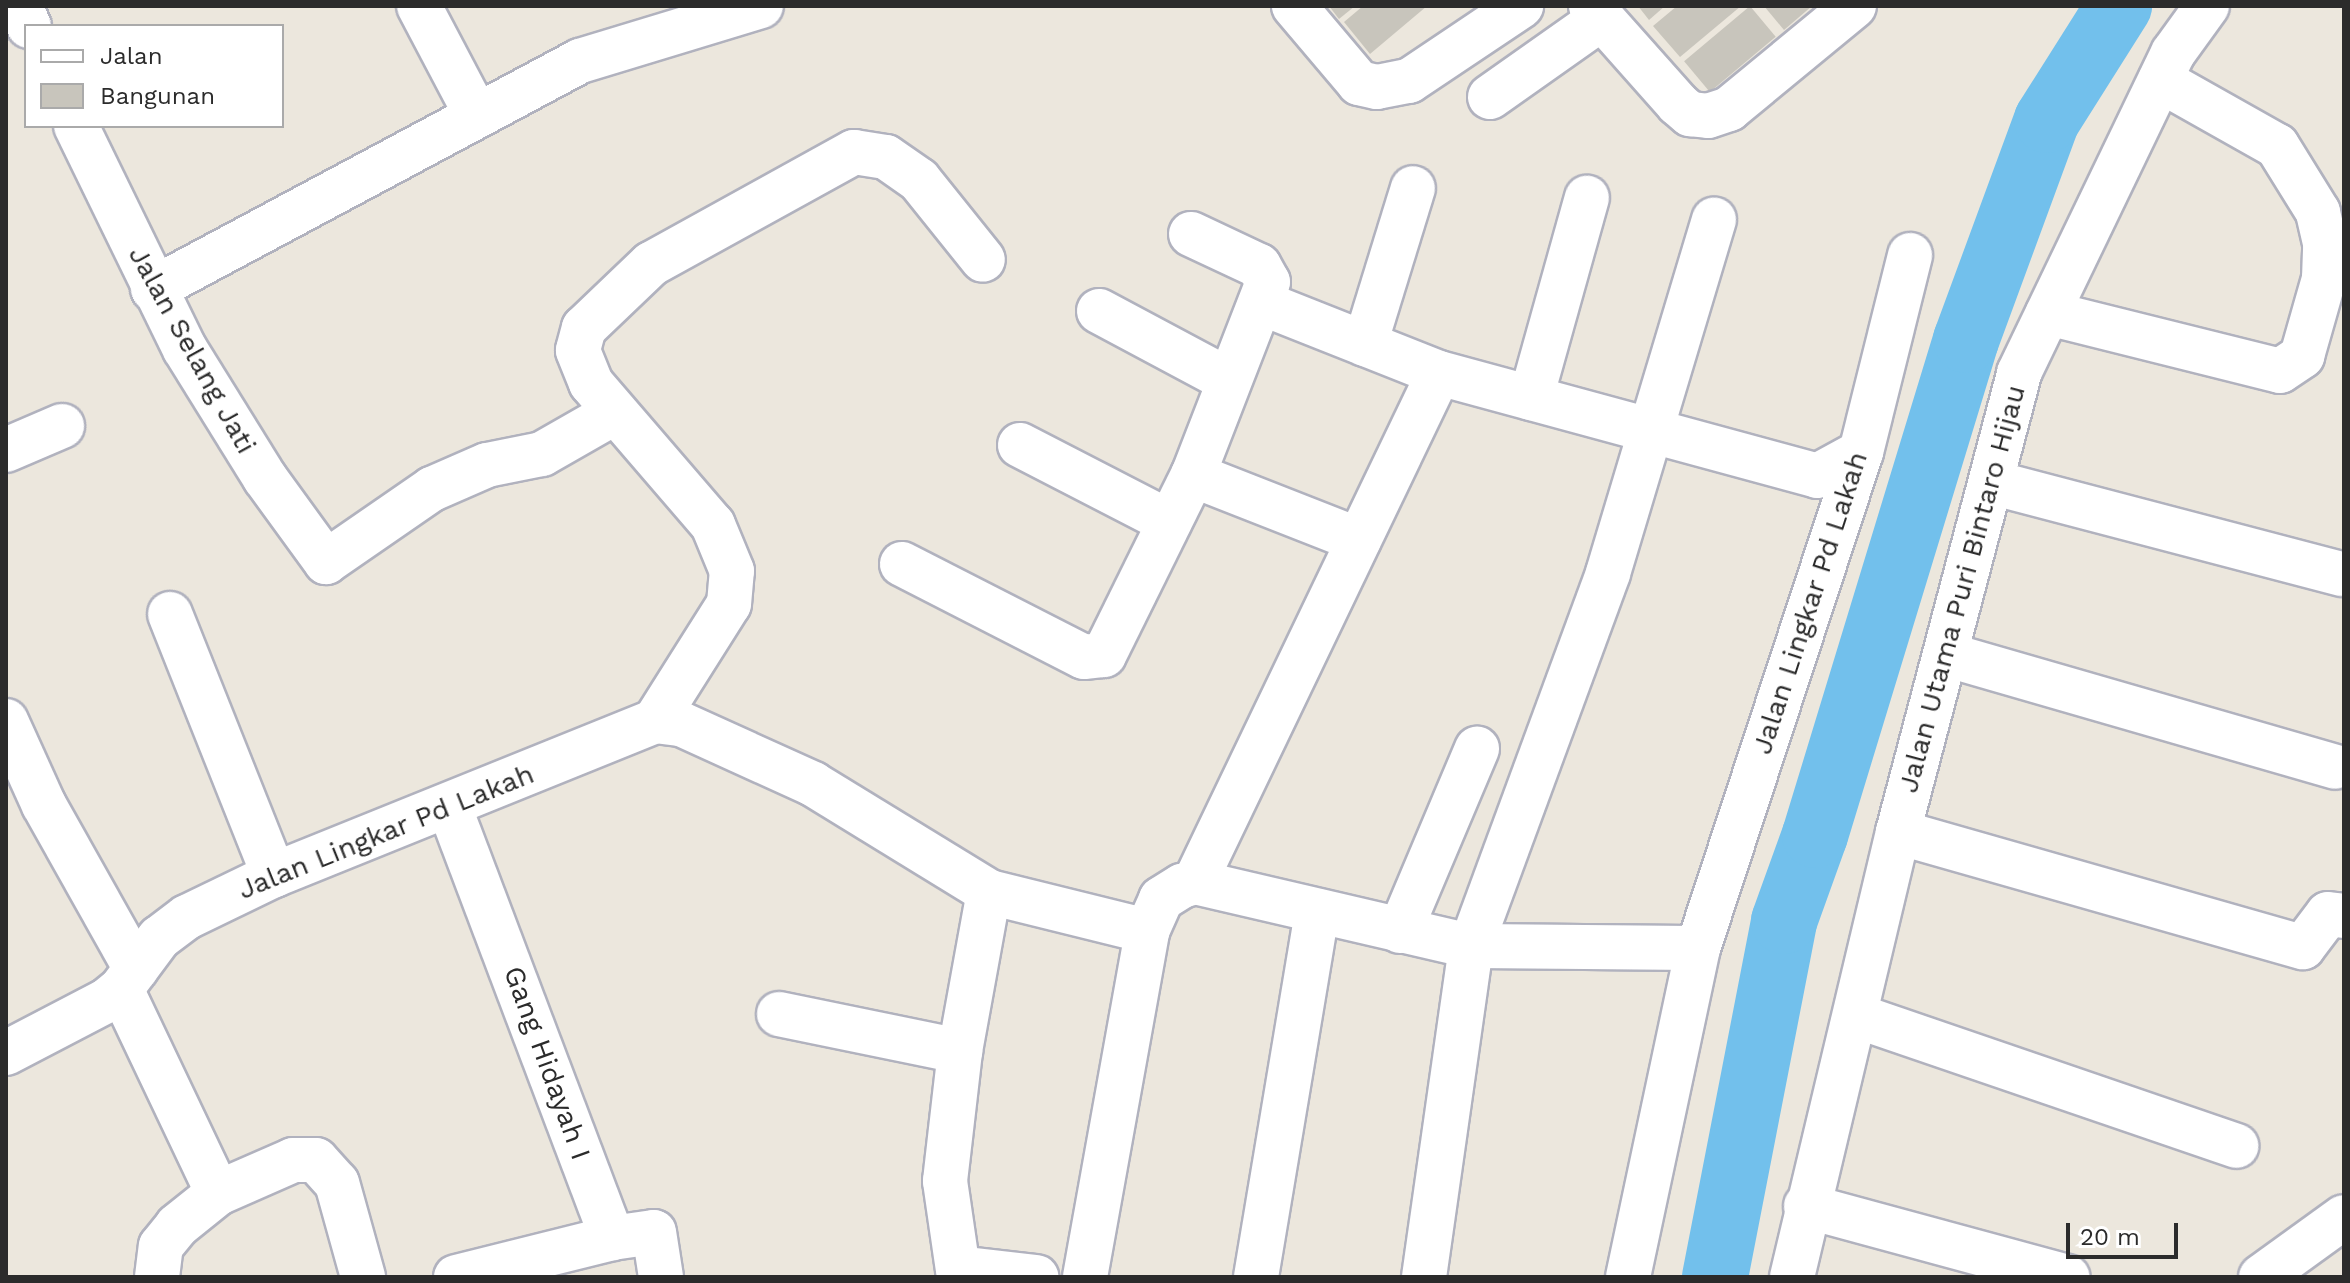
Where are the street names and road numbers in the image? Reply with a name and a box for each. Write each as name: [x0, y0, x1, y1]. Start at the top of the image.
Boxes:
street label: Jalan Selang Jati: [121, 240, 263, 460]
street label: Jalan Utama Puri Bintaro Hijau: [1891, 381, 2033, 797]
street label: Jalan Lingkar Pd Lakah: [1745, 447, 1875, 759]
street label: Jalan Lingkar Pd Lakah: [233, 757, 539, 907]
street label: Gang Hidayah I: [496, 962, 598, 1164]

